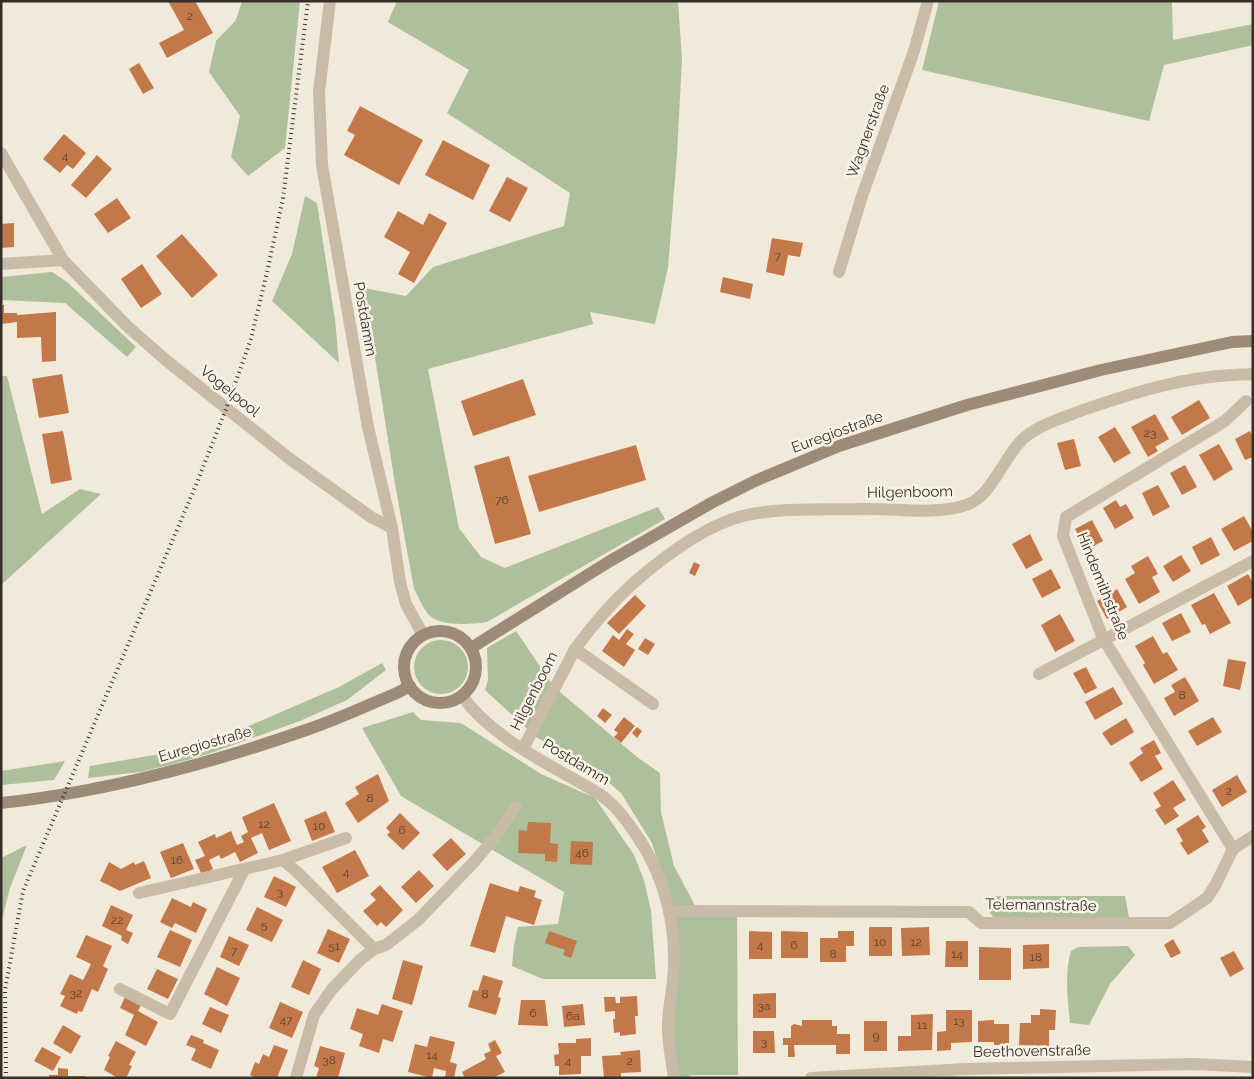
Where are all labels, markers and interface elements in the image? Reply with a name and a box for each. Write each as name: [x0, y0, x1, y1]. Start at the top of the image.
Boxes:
house number: 2: [187, 9, 193, 23]
street label: Wagnerstraße: [843, 82, 893, 180]
house number: 4: [62, 149, 69, 163]
house number: 7: [775, 249, 782, 263]
street label: Postdamm: [350, 280, 380, 358]
street label: Vogelpool: [197, 362, 264, 421]
street label: Euregiostraße: [789, 407, 885, 457]
house number: 23: [1144, 426, 1156, 440]
street label: Hilgenboom: [867, 482, 953, 502]
house number: 76: [495, 493, 509, 507]
street label: Hindemithstraße: [1073, 529, 1133, 643]
street label: Hilgenboom: [506, 649, 562, 733]
house number: 8: [1178, 688, 1186, 702]
street label: Euregiostraße: [156, 722, 254, 766]
street label: Postdamm: [539, 735, 613, 789]
house number: 2: [1226, 784, 1232, 798]
house number: 8: [366, 791, 374, 805]
house number: 12: [258, 817, 270, 831]
house number: 10: [313, 819, 325, 833]
house number: 6: [398, 823, 406, 837]
house number: 46: [575, 846, 589, 860]
house number: 16: [171, 853, 183, 867]
house number: 4: [343, 865, 350, 879]
house number: 3: [277, 885, 283, 899]
street label: Telemannstraße: [985, 895, 1097, 915]
house number: 22: [111, 913, 123, 927]
house number: 5: [261, 918, 268, 932]
house number: 10: [874, 935, 886, 949]
house number: 12: [910, 935, 922, 949]
house number: 4: [757, 938, 764, 952]
house number: 6: [790, 938, 798, 952]
house number: 51: [328, 939, 340, 953]
house number: 7: [231, 944, 238, 958]
house number: 8: [829, 947, 837, 961]
house number: 14: [951, 947, 963, 961]
house number: 18: [1030, 950, 1042, 964]
house number: 32: [70, 986, 82, 1000]
house number: 8: [481, 987, 489, 1001]
house number: 3a: [758, 999, 770, 1013]
house number: 6: [529, 1006, 537, 1020]
house number: 6a: [566, 1009, 580, 1023]
house number: 47: [280, 1013, 293, 1027]
house number: 13: [953, 1014, 965, 1028]
house number: 11: [917, 1018, 927, 1032]
house number: 9: [872, 1029, 880, 1043]
house number: 3: [761, 1035, 767, 1049]
street label: Beethovenstraße: [973, 1041, 1091, 1061]
house number: 14: [426, 1048, 438, 1062]
house number: 38: [322, 1053, 336, 1067]
house number: 4: [565, 1054, 572, 1068]
house number: 2: [627, 1054, 633, 1068]

